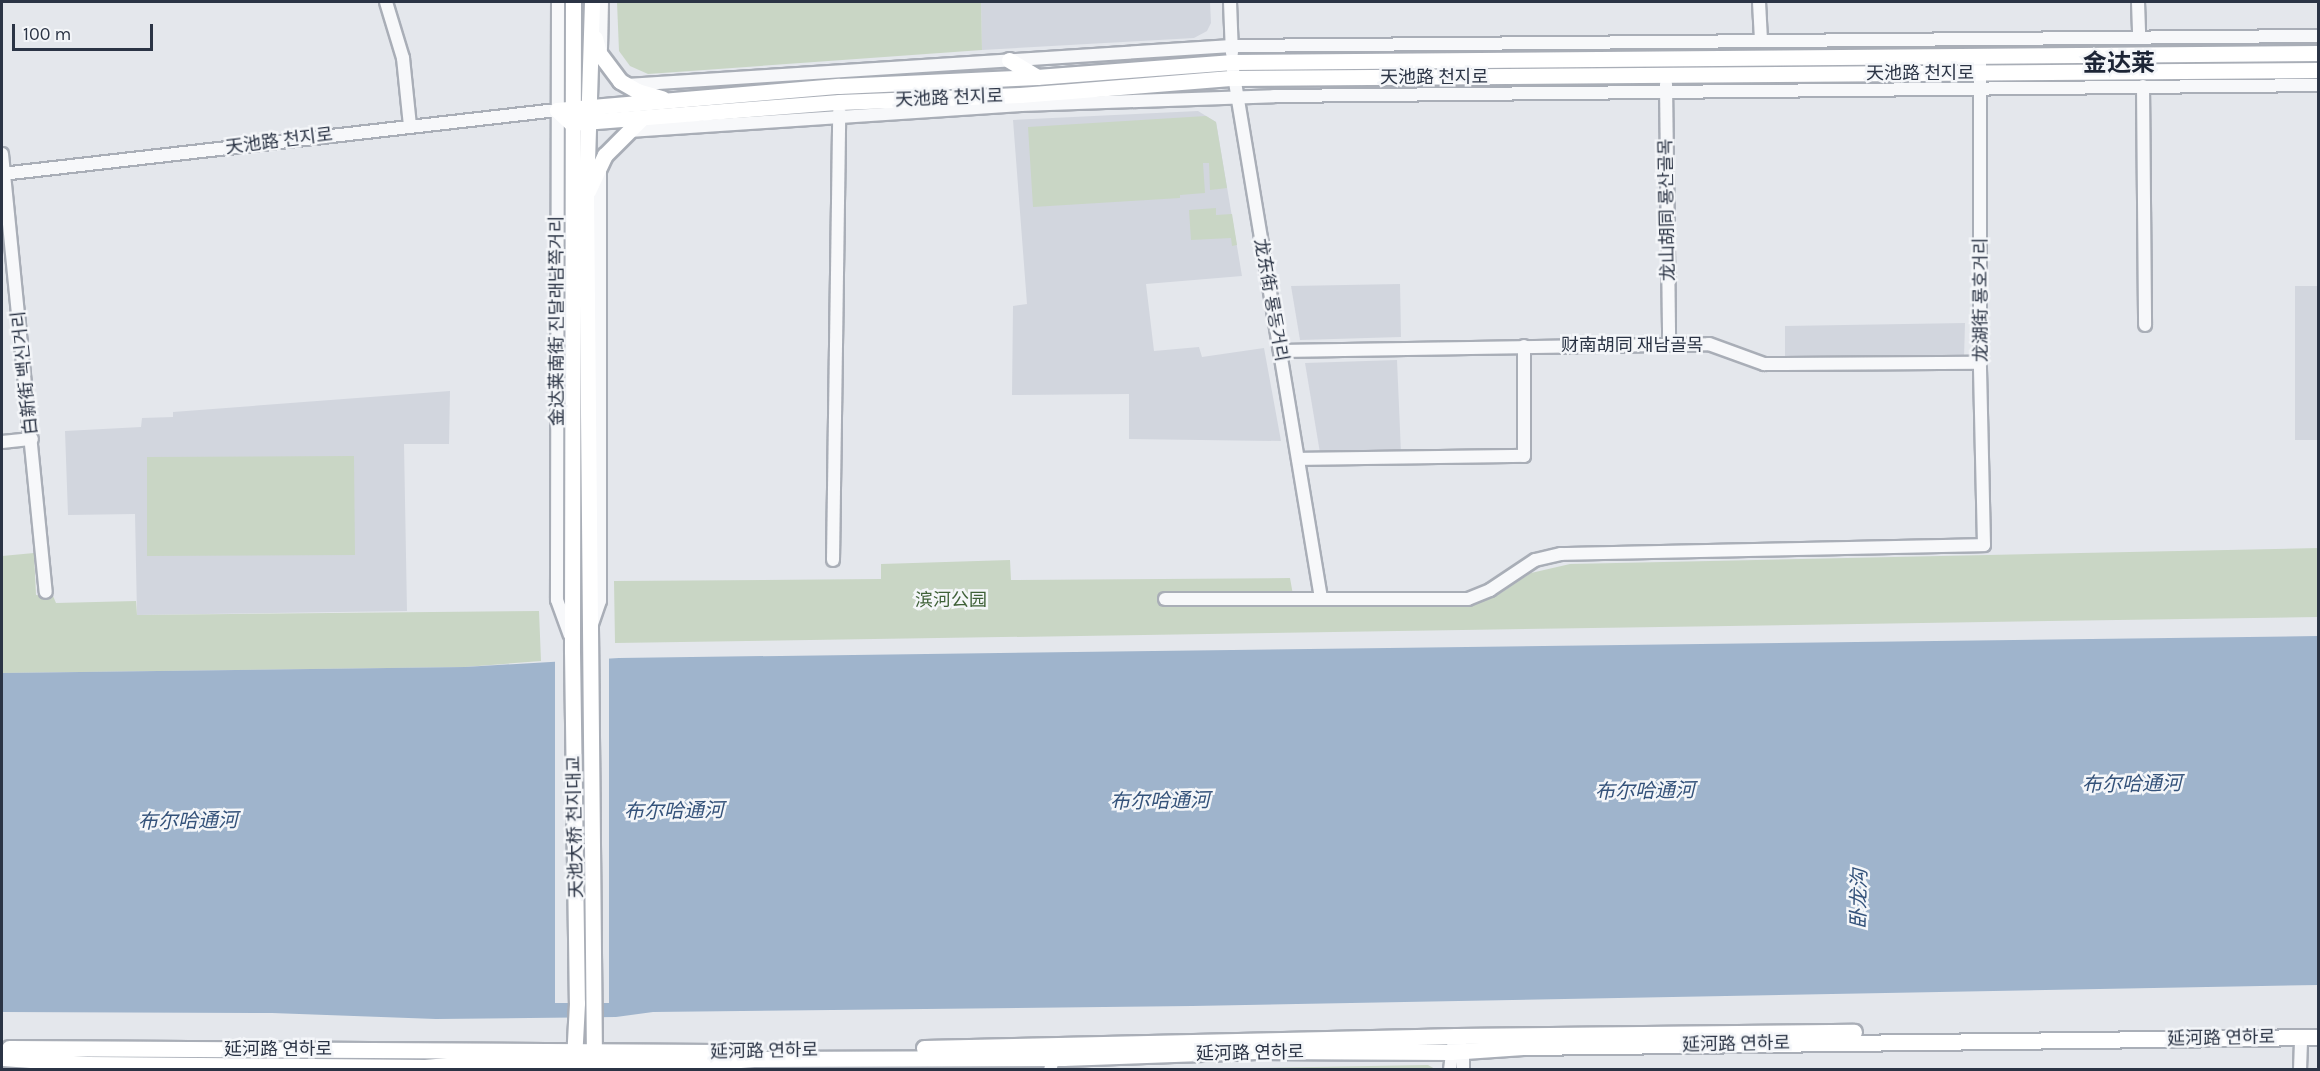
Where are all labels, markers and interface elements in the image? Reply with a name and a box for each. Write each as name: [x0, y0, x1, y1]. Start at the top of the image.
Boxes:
scale bar: [15, 12, 156, 50]
text: 100 m: [23, 23, 71, 45]
district label: 金达莱: [2083, 50, 2155, 78]
street label: 天池路 천지로: [1866, 62, 1974, 84]
street label: 天池路 천지로: [1380, 66, 1488, 88]
street label: 天池路 천지로: [895, 85, 1003, 111]
street label: 天池路 천지로: [224, 124, 334, 158]
street label: 龙山胡同 룡산골목: [1655, 139, 1679, 281]
street label: 金达莱南街 진달래남쪽거리: [546, 216, 568, 426]
street label: 龙东街 룡동거리: [1250, 237, 1292, 363]
street label: 龙湖街 룡호거리: [1970, 238, 1992, 362]
street label: 白新街 백신거리: [8, 310, 42, 436]
street label: 财南胡同 재남골목: [1561, 334, 1703, 356]
park label: 滨河公园: [915, 589, 987, 611]
street label: 天池大桥 천지대교: [563, 756, 587, 898]
water label: 布尔哈通河: [2082, 771, 2182, 797]
water label: 布尔哈通河: [1595, 778, 1695, 804]
water label: 布尔哈通河: [1110, 788, 1210, 814]
water label: 布尔哈通河: [624, 798, 724, 824]
water label: 布尔哈通河: [138, 808, 238, 834]
water label: 卧龙沟: [1846, 869, 1872, 929]
street label: 延河路 연하로: [2167, 1026, 2275, 1050]
street label: 延河路 연하로: [1682, 1032, 1790, 1056]
street label: 延河路 연하로: [224, 1038, 332, 1060]
street label: 延河路 연하로: [710, 1039, 818, 1063]
street label: 延河路 연하로: [1196, 1041, 1304, 1065]

